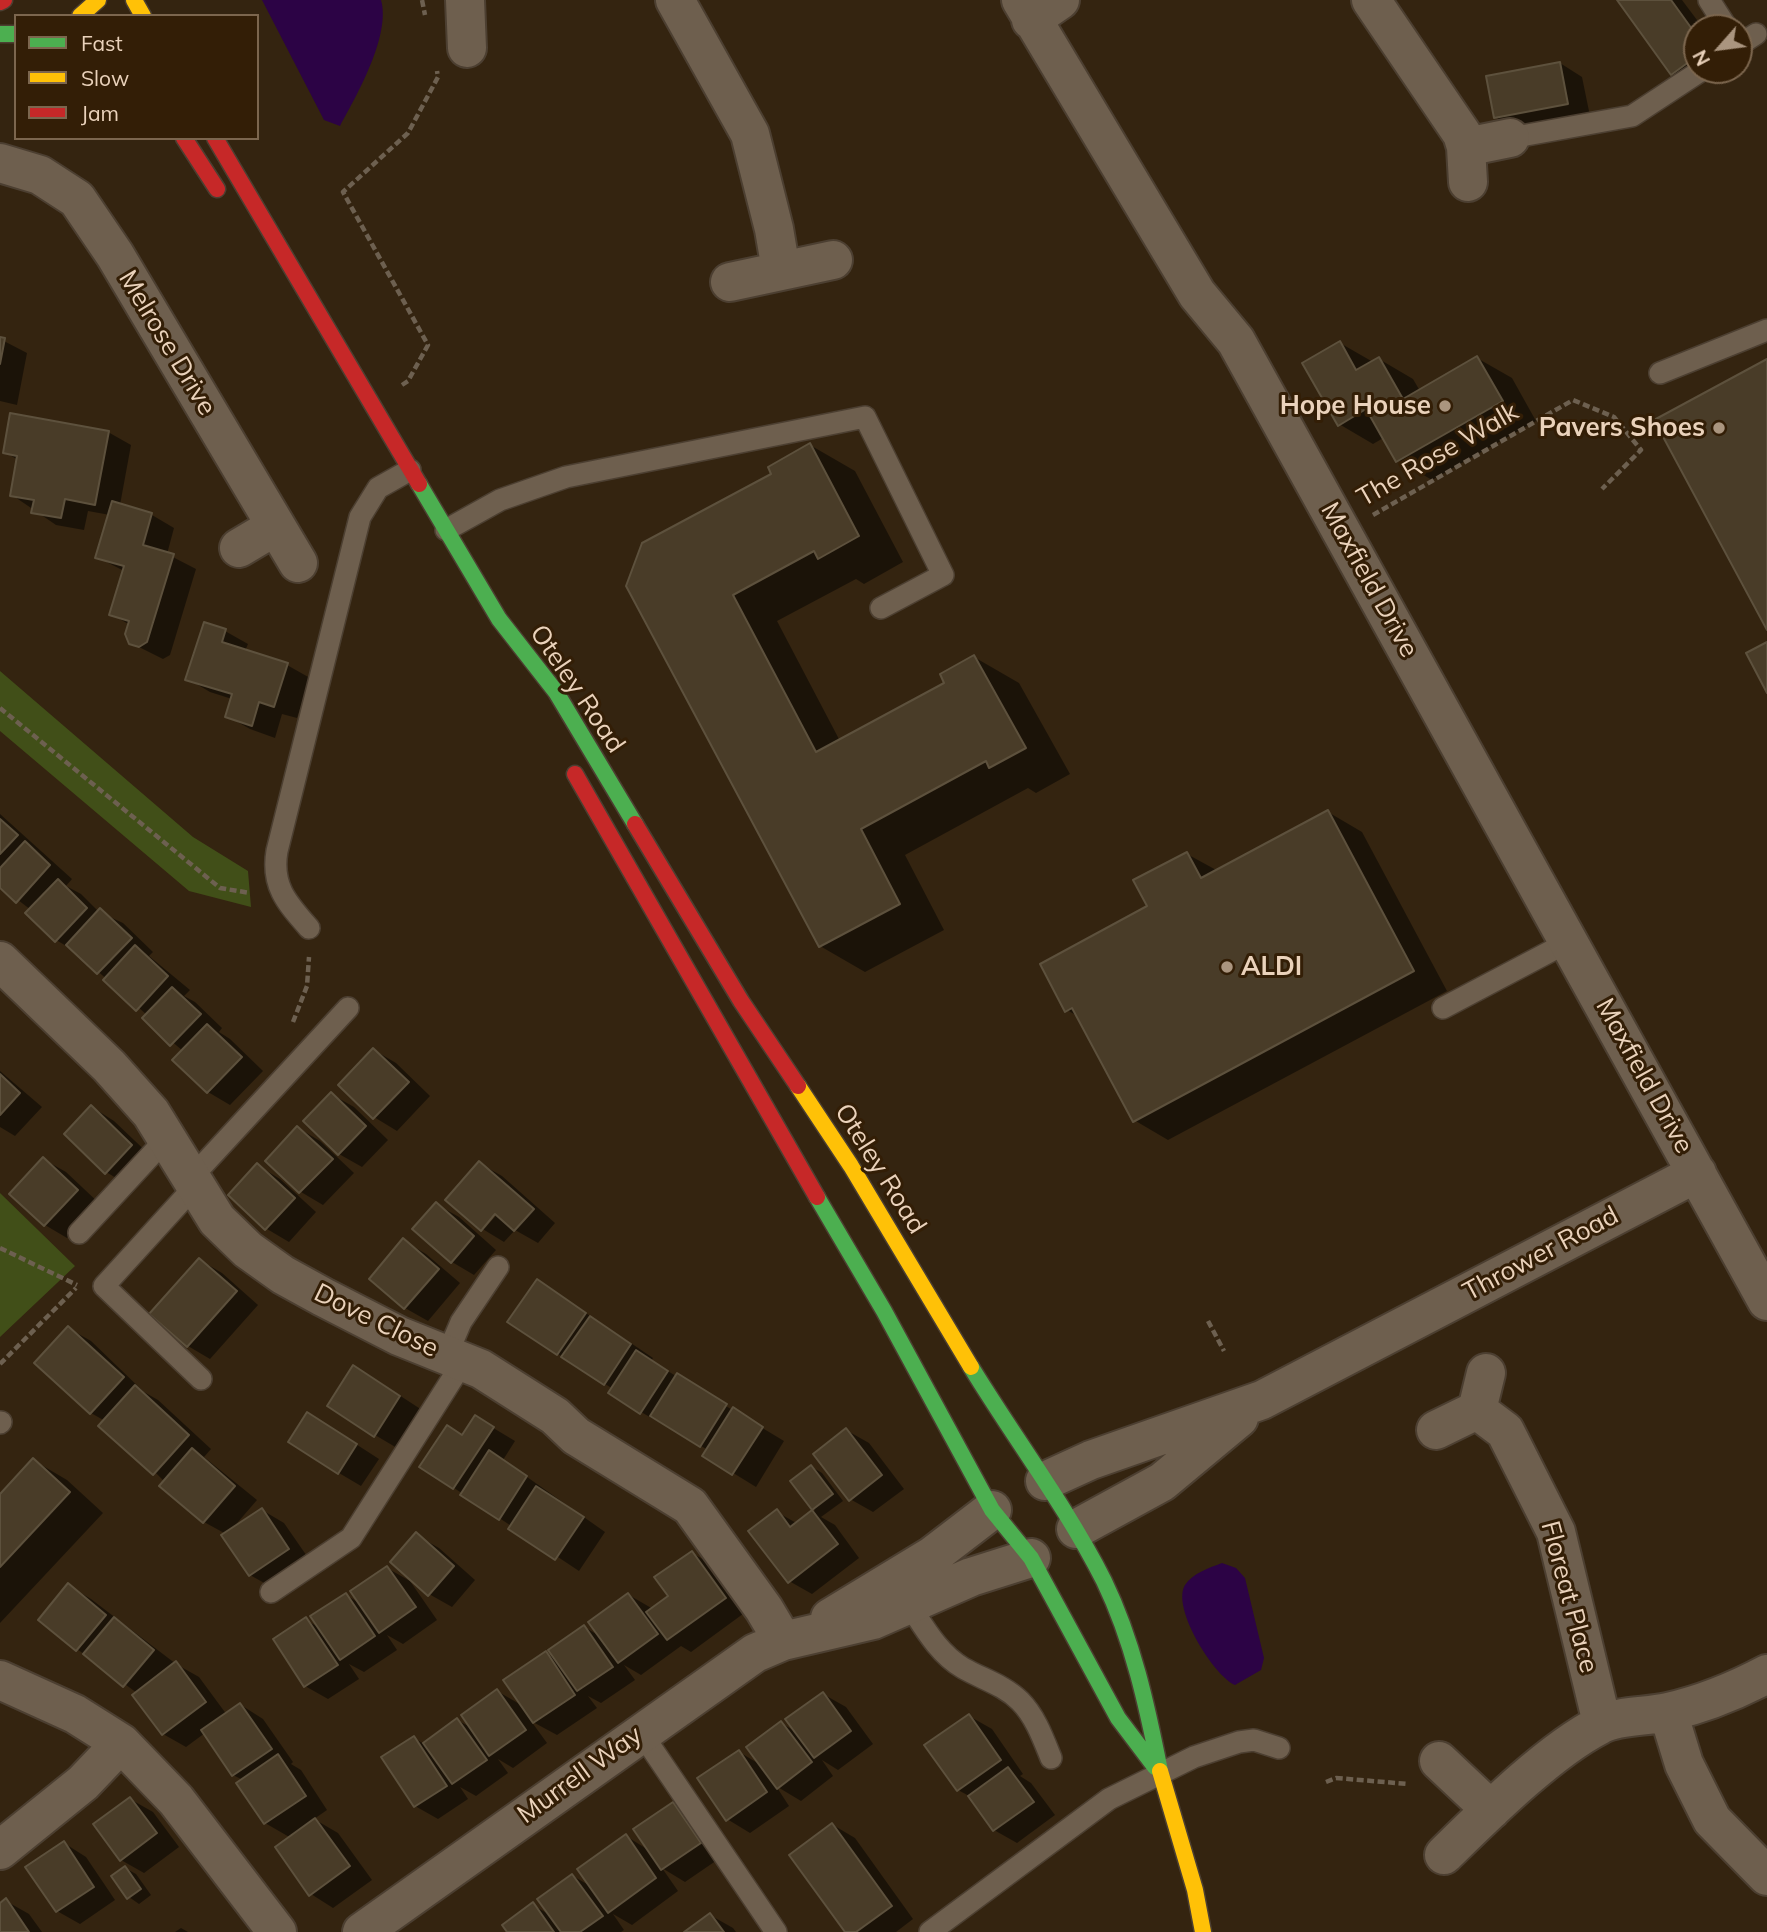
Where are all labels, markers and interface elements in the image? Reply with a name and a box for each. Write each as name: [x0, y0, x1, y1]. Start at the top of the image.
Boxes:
legend: [14, 14, 259, 140]
north arrow: [1683, 14, 1753, 84]
text: Fast: [81, 30, 123, 56]
text: N: [1687, 46, 1715, 70]
text: Slow: [81, 65, 129, 91]
text: Jam: [81, 100, 119, 126]
street label: Melrose Drive: [112, 265, 222, 421]
place label: Hope House: [1280, 390, 1431, 422]
street label: The Rose Walk: [1352, 396, 1524, 514]
marker: Hope House: [1437, 398, 1453, 414]
place label: Pavers Shoes: [1539, 412, 1705, 444]
marker: Pavers Shoes: [1711, 420, 1727, 436]
street label: Maxfield Drive: [1314, 497, 1424, 663]
street label: Oteley Road: [523, 619, 631, 759]
place label: ALDI: [1241, 951, 1302, 983]
marker: ALDI: [1219, 959, 1235, 975]
street label: Maxfield Drive: [1589, 993, 1699, 1159]
street label: Oteley Road: [828, 1098, 932, 1240]
street label: Thrower Road: [1458, 1200, 1624, 1308]
street label: Dove Close: [309, 1278, 443, 1364]
street label: Floreat Place: [1534, 1518, 1604, 1676]
street label: Murrell Way: [512, 1719, 648, 1831]

